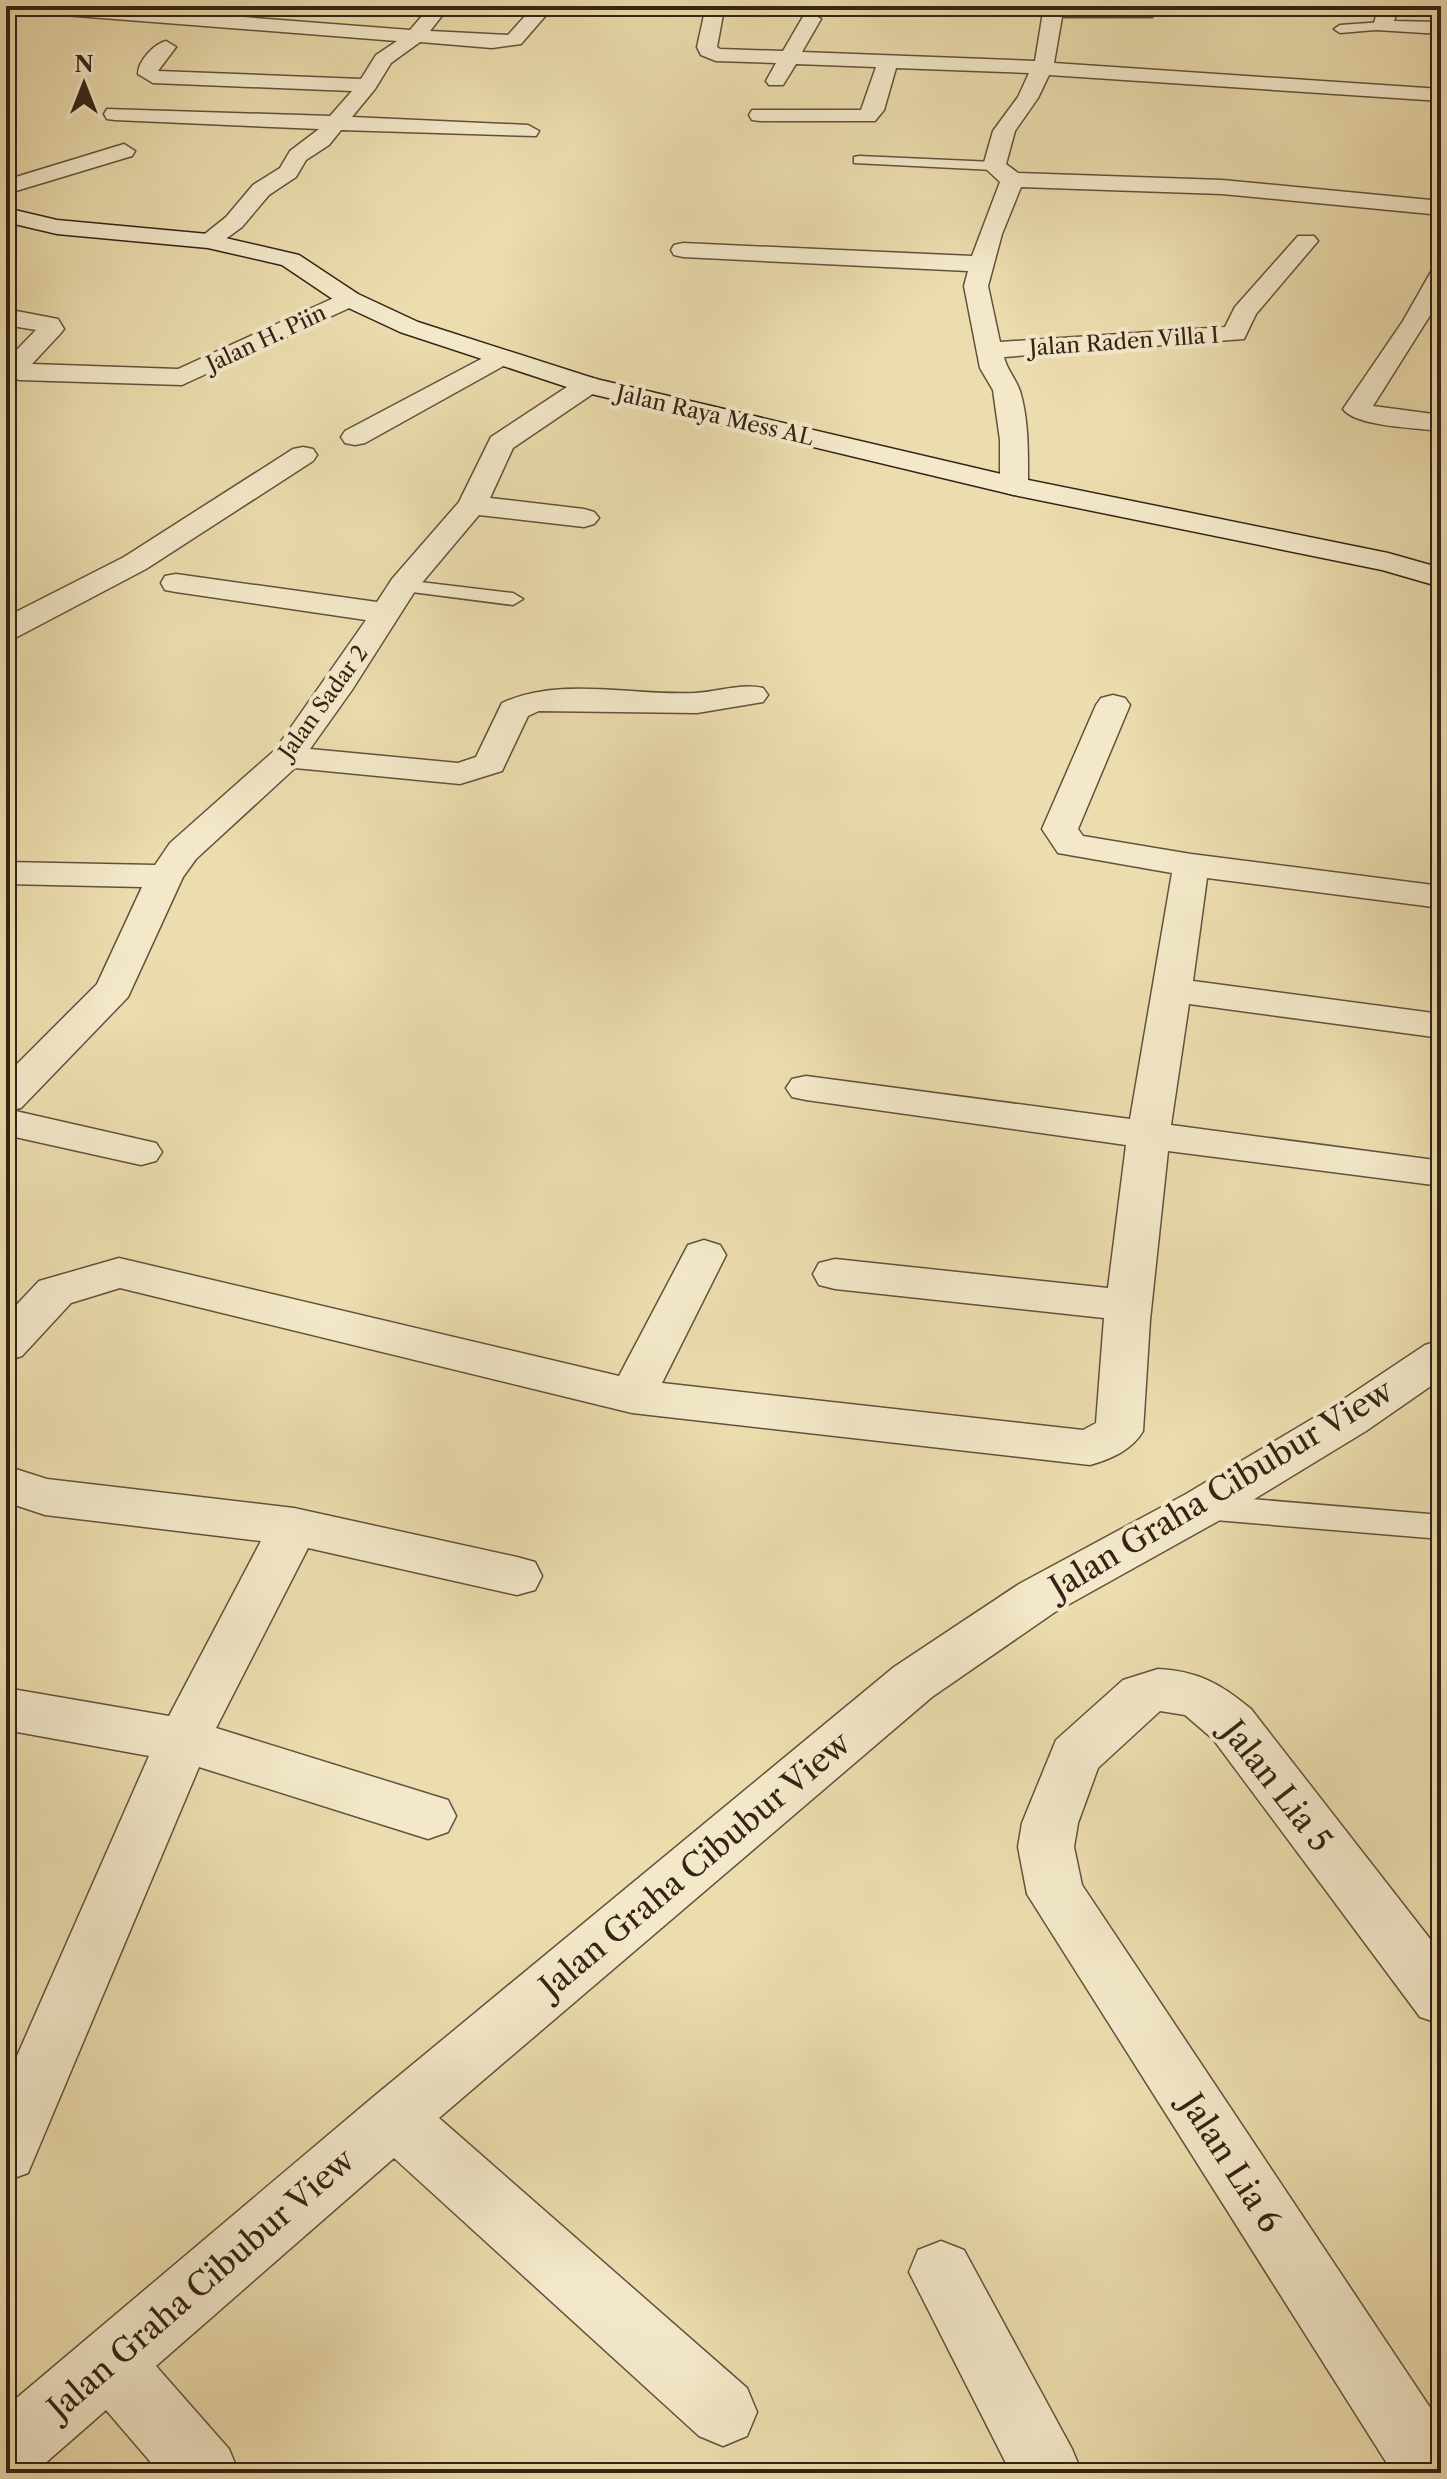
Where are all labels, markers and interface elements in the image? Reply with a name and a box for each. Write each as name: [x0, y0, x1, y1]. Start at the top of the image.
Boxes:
north arrow: [44, 44, 124, 124]
text: N: [74, 51, 94, 78]
street label: Jalan H. Piin: [199, 299, 331, 379]
street label: Jalan Raden Villa I: [1025, 321, 1220, 362]
street label: Jalan Raya Mess AL: [611, 379, 817, 451]
street label: Jalan Sadar 2: [271, 640, 374, 767]
street label: Jalan Graha Cibubur View: [1038, 1370, 1400, 1609]
street label: Jalan Lia 5: [1211, 1708, 1341, 1859]
street label: Jalan Graha Cibubur View: [528, 1723, 858, 2009]
street label: Jalan Lia 6: [1170, 2082, 1291, 2239]
street label: Jalan Graha Cibubur View: [36, 2140, 362, 2431]

